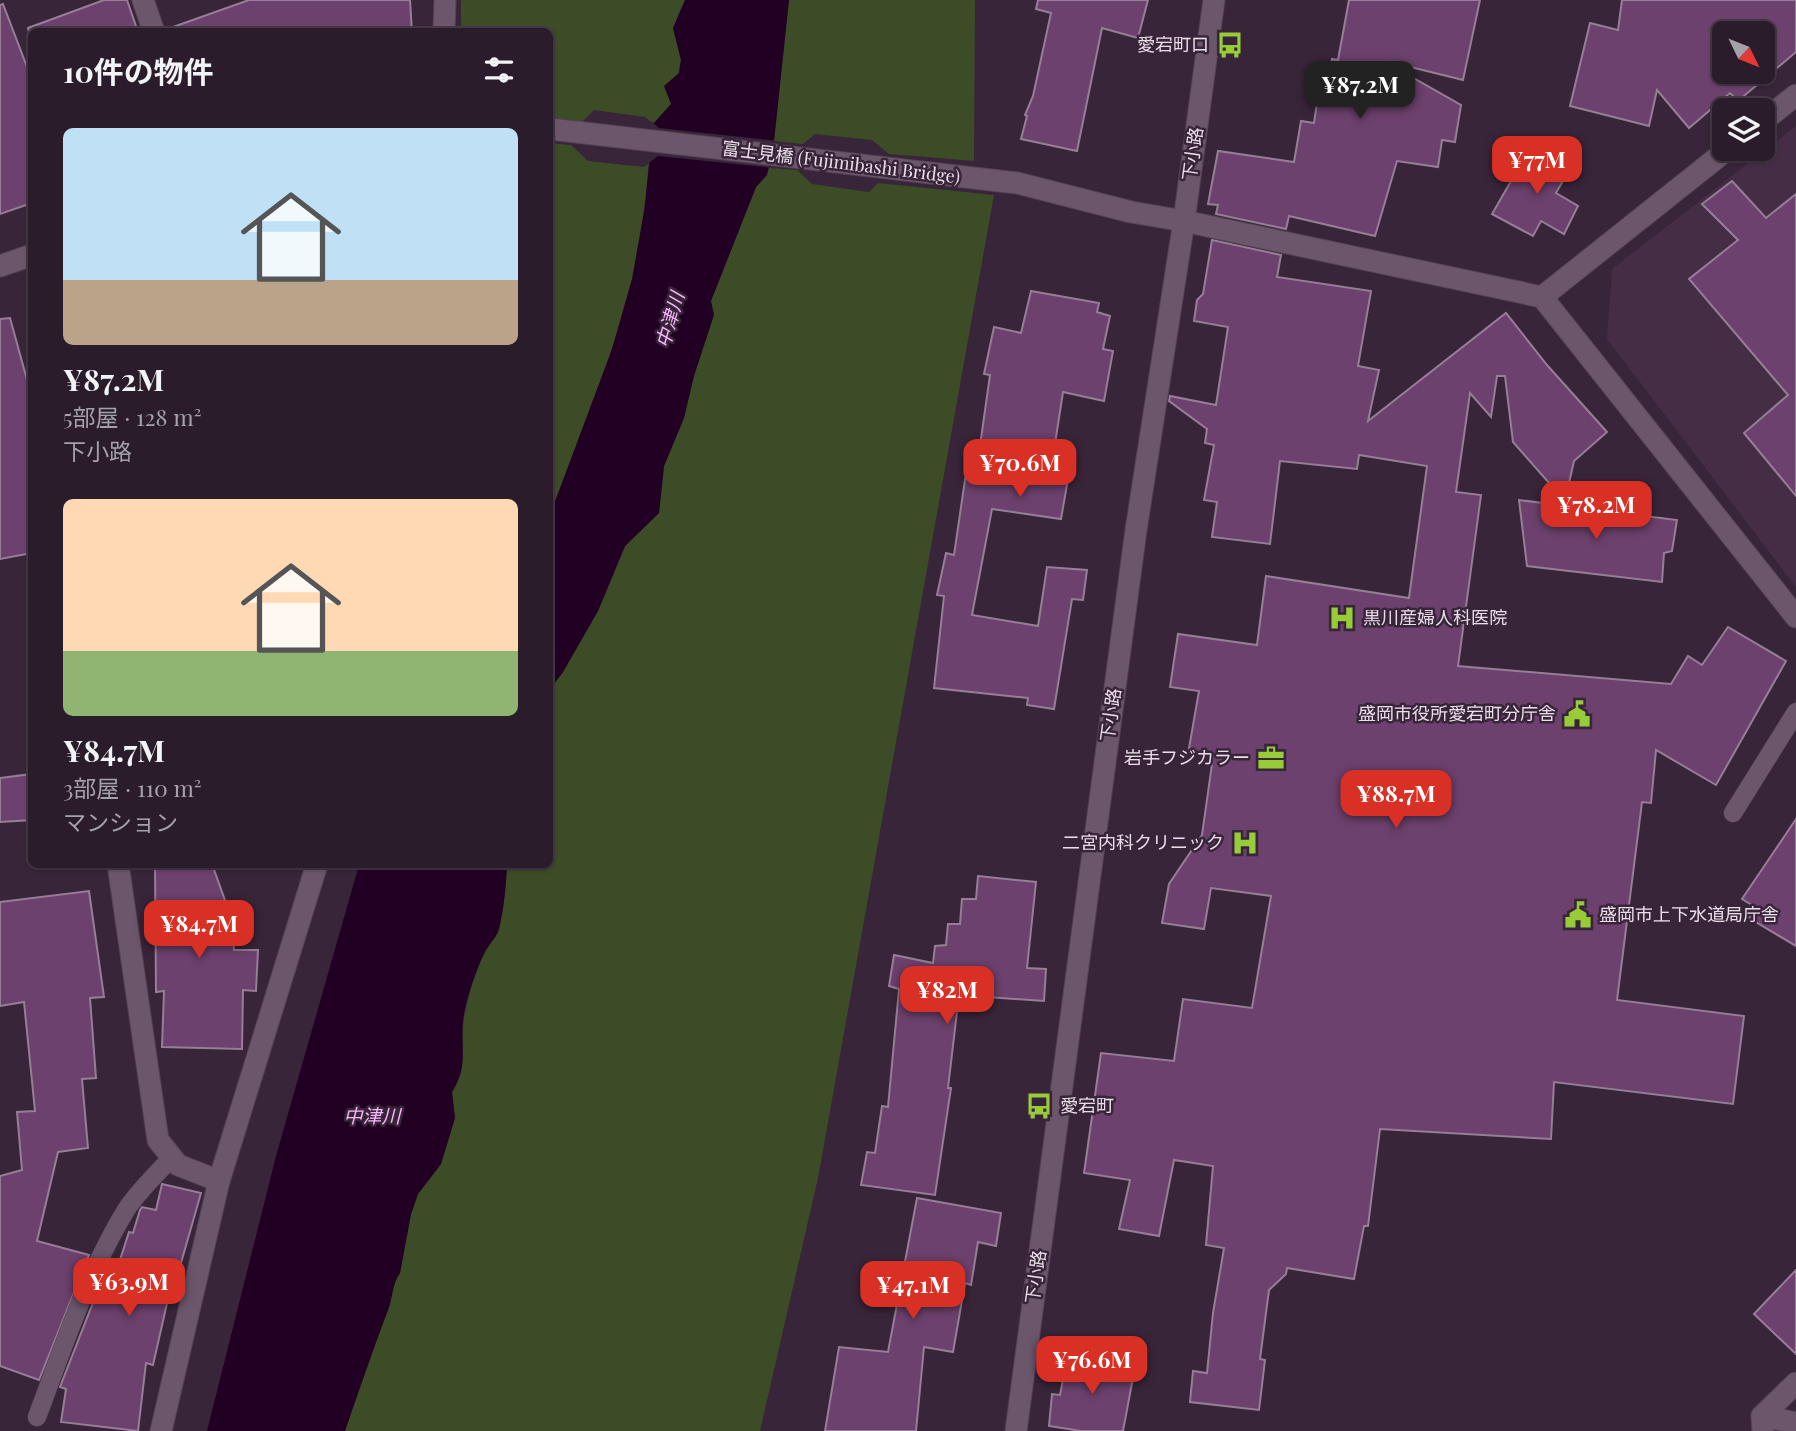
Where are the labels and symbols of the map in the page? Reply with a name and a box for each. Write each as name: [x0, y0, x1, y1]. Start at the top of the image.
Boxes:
north arrow: [1712, 21, 1774, 84]
bus stop icon: 愛宕町口: [1215, 30, 1245, 60]
place label: 愛宕町口: [1137, 32, 1209, 56]
pin: ¥87.2M: [1303, 61, 1417, 121]
street label: 下小路: [1176, 125, 1208, 182]
street label: 富士見橋 (Fujimibashi Bridge): [721, 135, 962, 189]
pin: ¥77M: [1496, 136, 1578, 196]
water label: 中津川: [649, 287, 690, 351]
pin: ¥70.6M: [963, 440, 1077, 499]
pin: ¥78.2M: [1539, 482, 1653, 541]
hospital icon: 黒川産婦人科医院: [1327, 603, 1357, 633]
place label: 黒川産婦人科医院: [1363, 605, 1507, 629]
street label: 下小路: [1094, 686, 1126, 743]
public building icon: 盛岡市役所愛宕町分庁舎: [1562, 699, 1592, 729]
place label: 盛岡市役所愛宕町分庁舎: [1358, 701, 1556, 725]
office icon: 岩手フジカラー: [1256, 743, 1286, 773]
place label: 岩手フジカラー: [1124, 745, 1250, 769]
pin: ¥88.7M: [1339, 770, 1453, 830]
hospital icon: 二宮内科クリニック: [1230, 828, 1260, 858]
place label: 二宮内科クリニック: [1062, 830, 1224, 854]
pin: ¥84.7M: [142, 900, 256, 960]
public building icon: 盛岡市上下水道局庁舎: [1563, 900, 1593, 930]
place label: 盛岡市上下水道局庁舎: [1599, 902, 1779, 926]
pin: ¥82M: [906, 967, 988, 1026]
bus stop icon: 愛宕町: [1024, 1091, 1054, 1121]
place label: 愛宕町: [1060, 1093, 1114, 1117]
water label: 中津川: [343, 1102, 402, 1128]
street label: 下小路: [1019, 1248, 1051, 1305]
pin: ¥63.9M: [72, 1258, 186, 1318]
pin: ¥47.1M: [856, 1262, 970, 1321]
pin: ¥76.6M: [1035, 1336, 1149, 1396]

